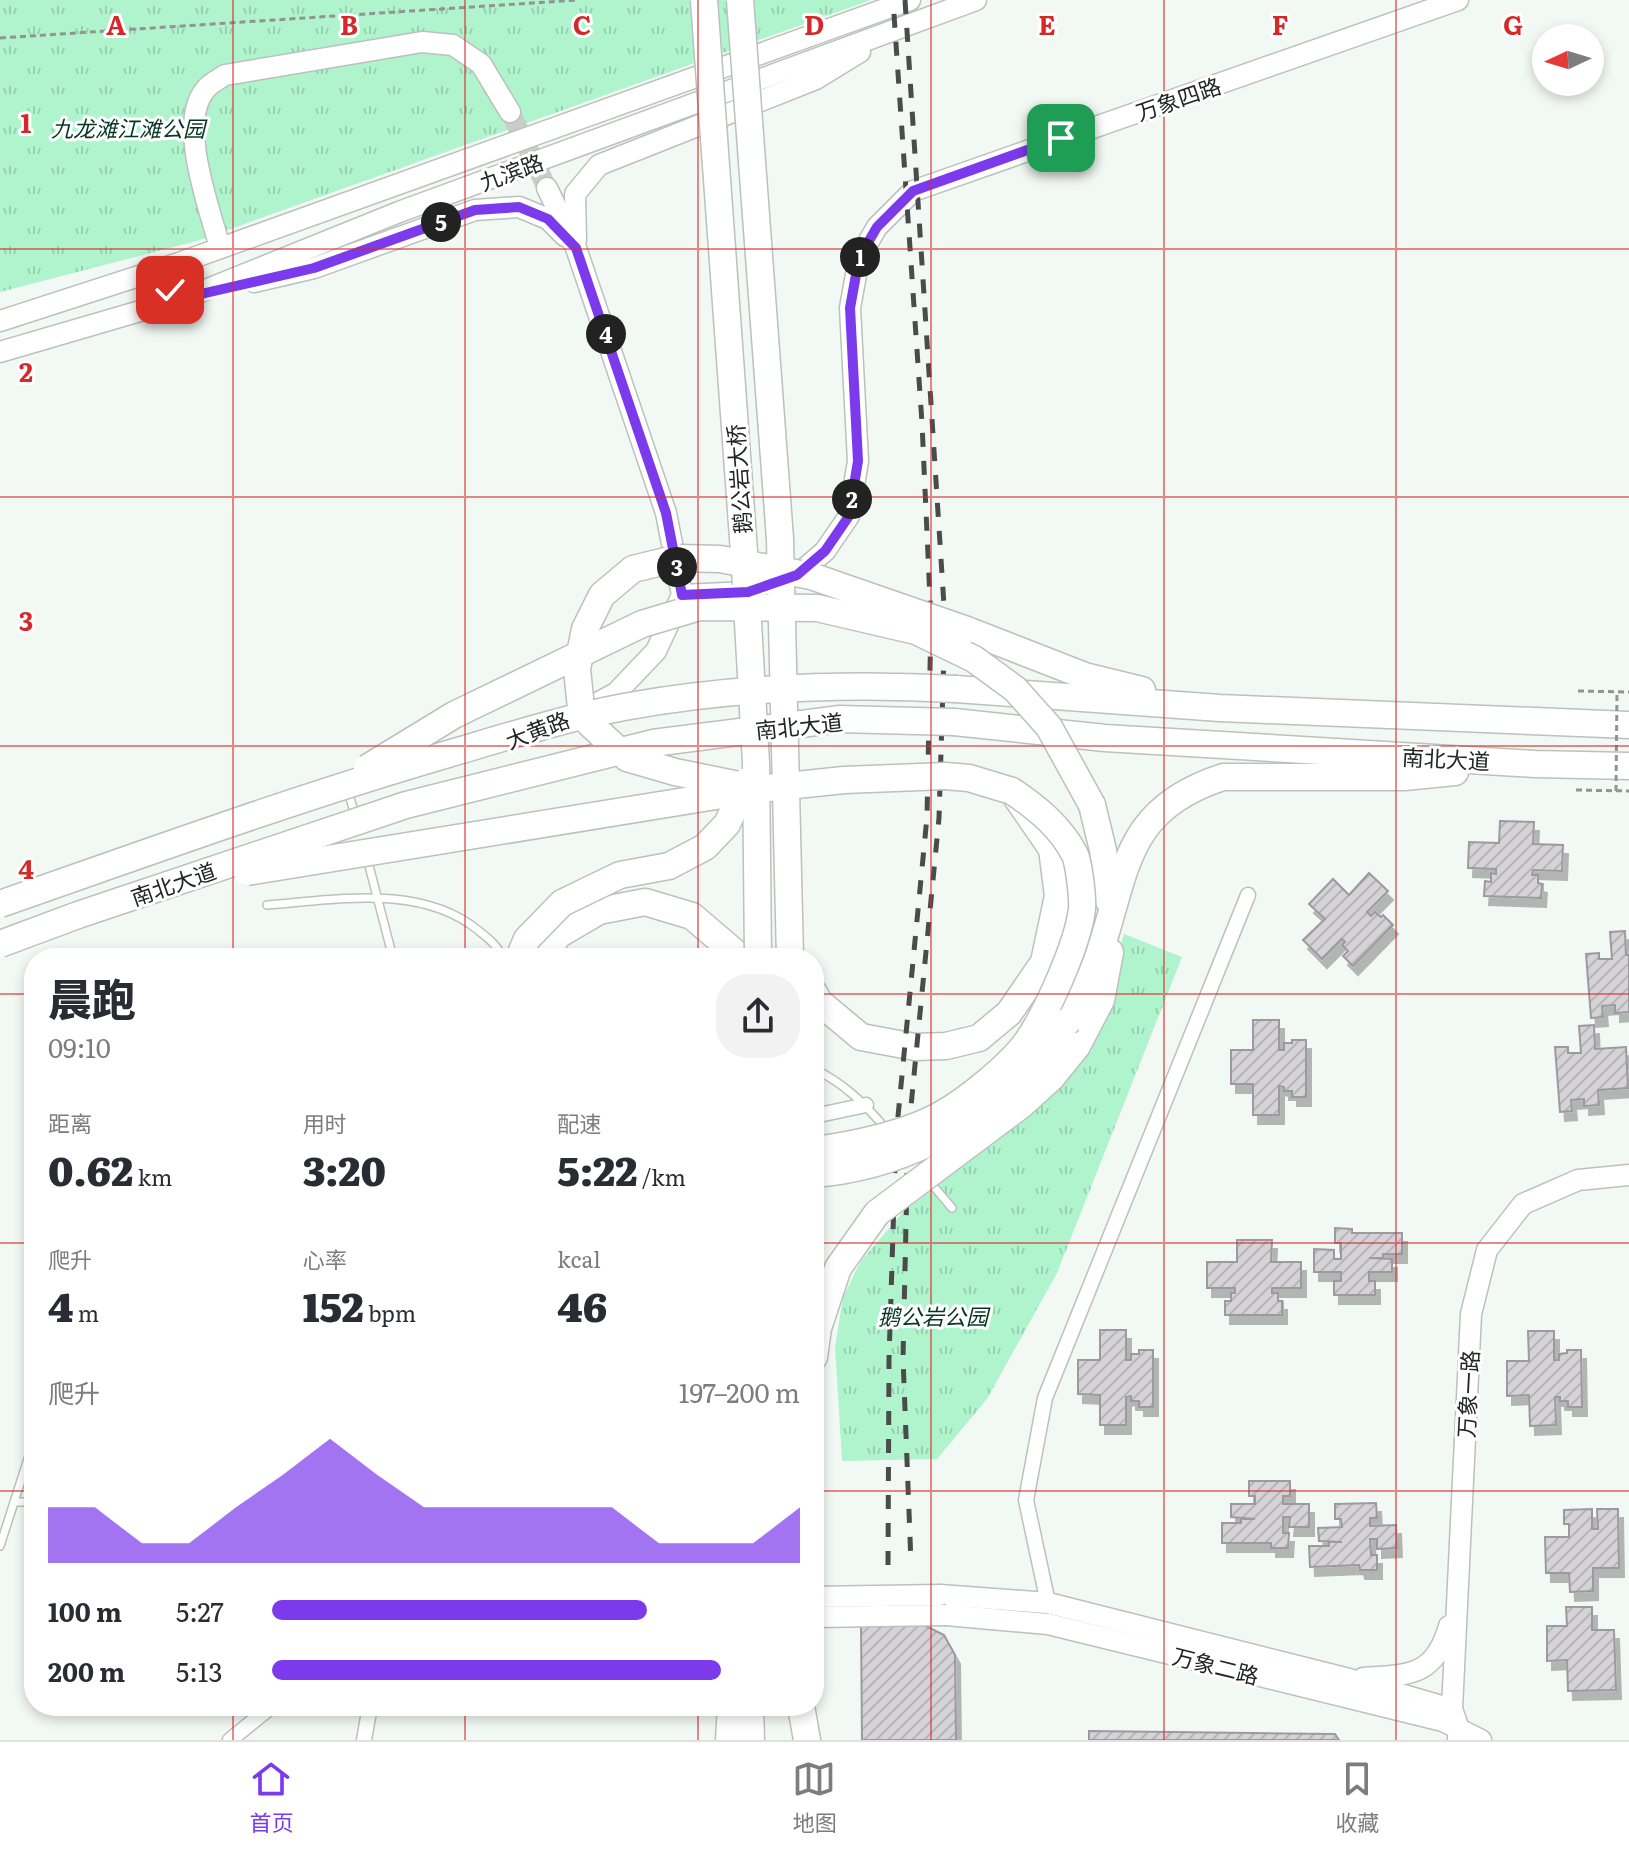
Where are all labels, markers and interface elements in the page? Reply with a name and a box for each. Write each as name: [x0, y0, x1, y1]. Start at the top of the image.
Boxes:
text: A: [106, 4, 126, 43]
text: B: [340, 4, 358, 43]
text: C: [573, 4, 591, 43]
text: D: [804, 4, 824, 43]
text: E: [1038, 4, 1056, 43]
text: F: [1272, 4, 1288, 43]
text: G: [1503, 4, 1523, 43]
north arrow: [1532, 24, 1604, 96]
map controls: [1532, 24, 1604, 96]
street label: 万象四路: [1131, 68, 1225, 128]
text: 1: [21, 102, 32, 141]
pin: [1027, 104, 1095, 172]
park label: 九龙滩江滩公园: [51, 111, 208, 144]
icon: arrive: [1039, 116, 1083, 160]
street label: 九滨路: [474, 144, 548, 198]
pin: 5: [421, 202, 461, 242]
text: 5: [435, 205, 447, 238]
pin: 1: [840, 237, 880, 277]
text: 1: [855, 240, 865, 273]
pin: [136, 256, 204, 324]
icon: check: [148, 268, 192, 312]
pin: 4: [586, 314, 626, 354]
text: 4: [599, 317, 613, 350]
text: 2: [19, 351, 33, 390]
street label: 鹅公岩大桥: [718, 423, 758, 535]
pin: 2: [832, 479, 872, 519]
text: 2: [846, 482, 858, 515]
pin: 3: [657, 547, 697, 587]
text: 3: [671, 550, 683, 583]
text: 3: [19, 600, 33, 639]
street label: 大黄路: [500, 702, 574, 756]
street label: 南北大道: [754, 704, 844, 746]
street label: 南北大道: [1401, 739, 1491, 777]
text: 4: [18, 848, 34, 887]
street label: 南北大道: [126, 853, 220, 913]
text: 晨跑: [48, 964, 136, 1030]
button: share: [716, 974, 800, 1058]
text: 09:10: [48, 1027, 111, 1066]
text: 距离: [48, 1106, 92, 1139]
text: 用时: [303, 1106, 347, 1139]
text: 配速: [557, 1106, 601, 1139]
text: 0.62: [48, 1139, 133, 1198]
text: 3:20: [303, 1139, 386, 1198]
text: 5:22: [557, 1139, 637, 1198]
text: km: [133, 1160, 172, 1193]
text: /km: [637, 1160, 686, 1193]
text: 爬升: [48, 1242, 92, 1275]
text: 心率: [303, 1242, 347, 1275]
text: kcal: [557, 1242, 601, 1275]
text: 4: [48, 1275, 73, 1334]
text: 152: [303, 1275, 364, 1334]
text: 46: [557, 1275, 607, 1334]
text: m: [73, 1296, 99, 1329]
text: bpm: [364, 1296, 416, 1329]
park label: 鹅公岩公园: [878, 1299, 991, 1332]
street label: 万象一路: [1448, 1349, 1486, 1439]
text: 爬升: [48, 1372, 100, 1411]
text: 197–200 m: [679, 1372, 800, 1411]
text: 100 m: [48, 1591, 122, 1630]
text: 5:27: [176, 1591, 224, 1630]
street label: 万象二路: [1169, 1638, 1263, 1692]
text: 200 m: [48, 1651, 125, 1690]
text: 5:13: [176, 1651, 223, 1690]
tab: 首页: [249, 1757, 294, 1838]
tab: 地图: [792, 1757, 837, 1838]
tab: 收藏: [1335, 1757, 1380, 1838]

